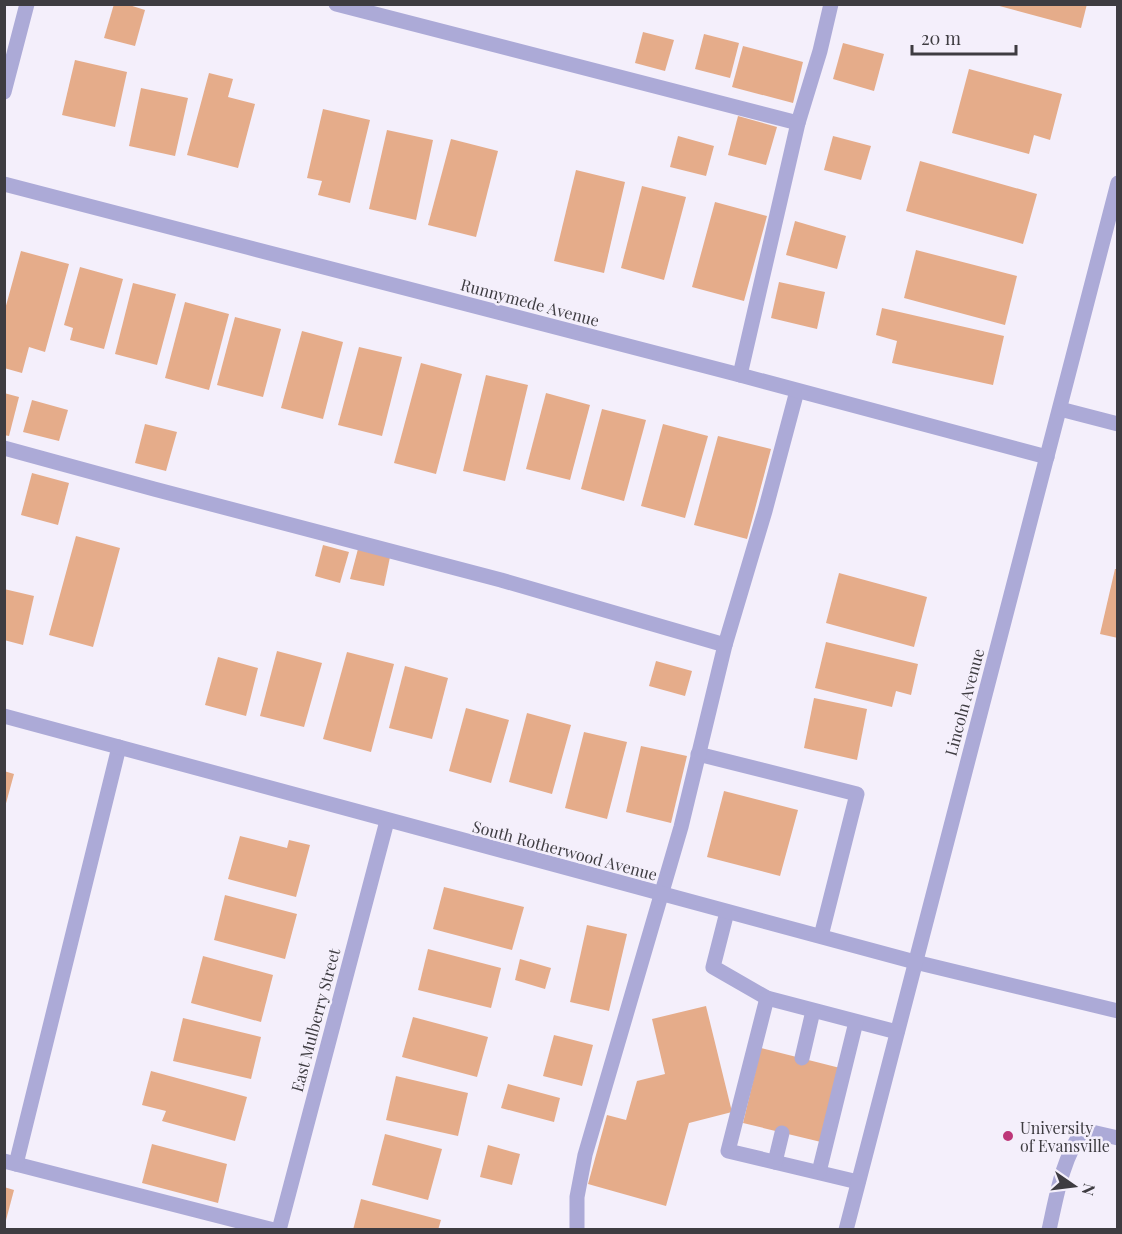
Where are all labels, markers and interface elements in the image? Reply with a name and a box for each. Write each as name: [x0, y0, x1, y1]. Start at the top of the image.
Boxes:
scale bar: [912, 18, 1016, 56]
text: 20 m: [921, 26, 961, 50]
street label: Runnymede Avenue: [458, 273, 602, 331]
street label: Lincoln Avenue: [940, 646, 988, 758]
street label: South Rotherwood Avenue: [470, 815, 660, 885]
street label: East Mulberry Street: [286, 946, 344, 1094]
place label: University of Evansville: [1020, 1117, 1110, 1156]
marker: University of Evansville: [1001, 1129, 1015, 1143]
north arrow: [1044, 1156, 1104, 1216]
text: N: [1077, 1182, 1101, 1198]

